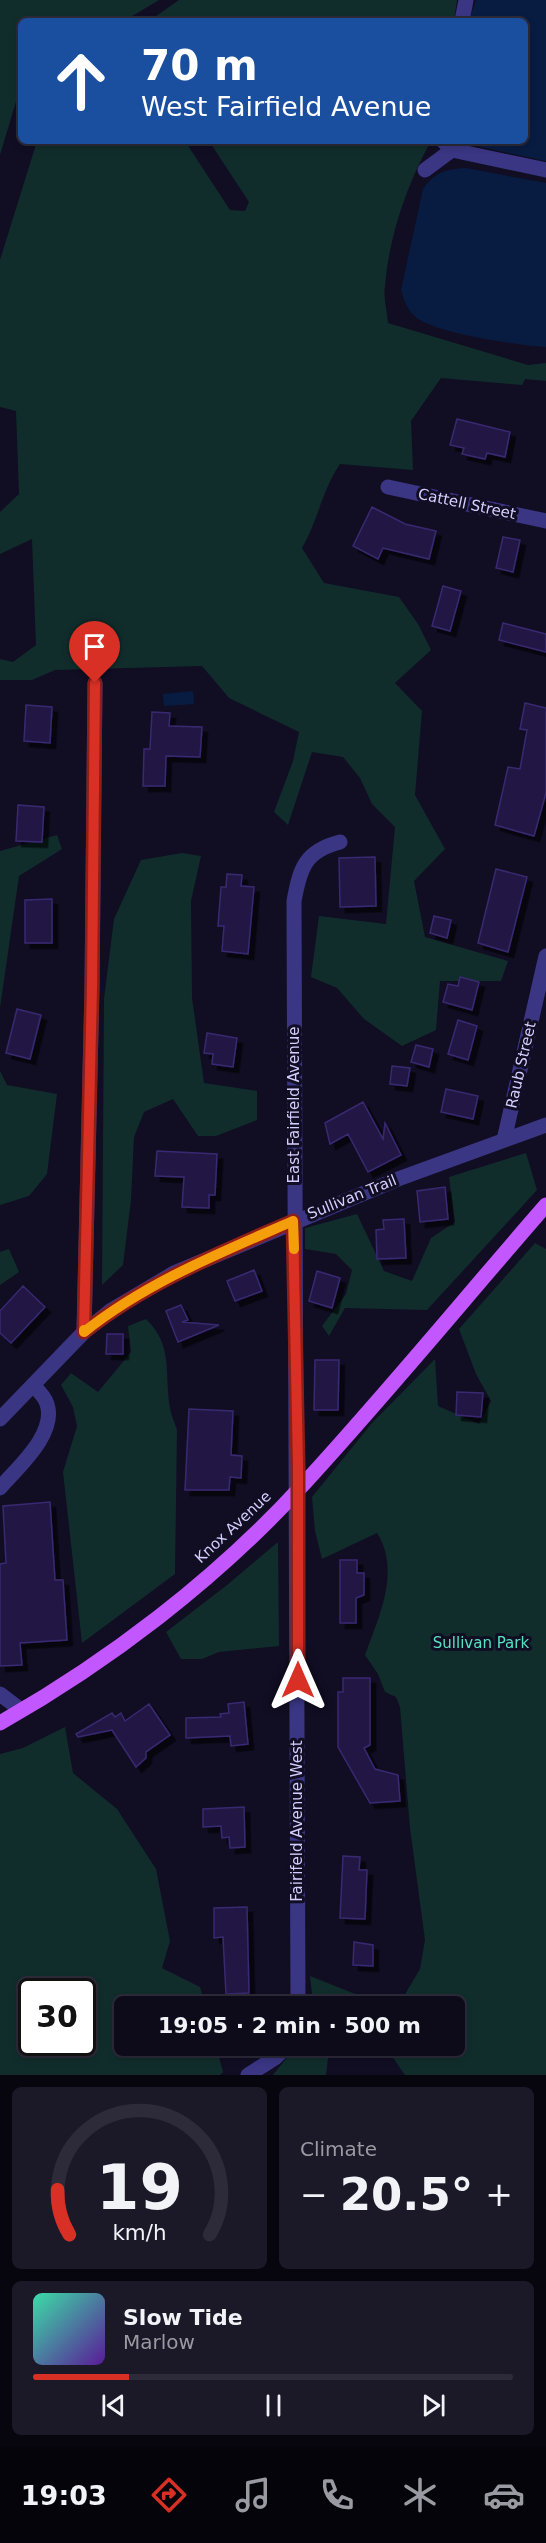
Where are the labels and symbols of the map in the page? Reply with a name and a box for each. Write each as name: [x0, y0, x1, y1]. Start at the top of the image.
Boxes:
street label: Cattell Street: [417, 485, 518, 523]
pin: [69, 621, 120, 683]
street label: Raub Street: [502, 1020, 540, 1110]
street label: East Fairfield Avenue: [285, 1027, 303, 1183]
street label: Sullivan Trail: [305, 1171, 399, 1223]
street label: Knox Avenue: [191, 1487, 275, 1567]
park label: Sullivan Park: [433, 1634, 529, 1652]
position arrow: [266, 1648, 330, 1712]
street label: Fairifeld Avenue West: [288, 1740, 306, 1902]
speed limit sign: 30: [18, 1978, 96, 2056]

